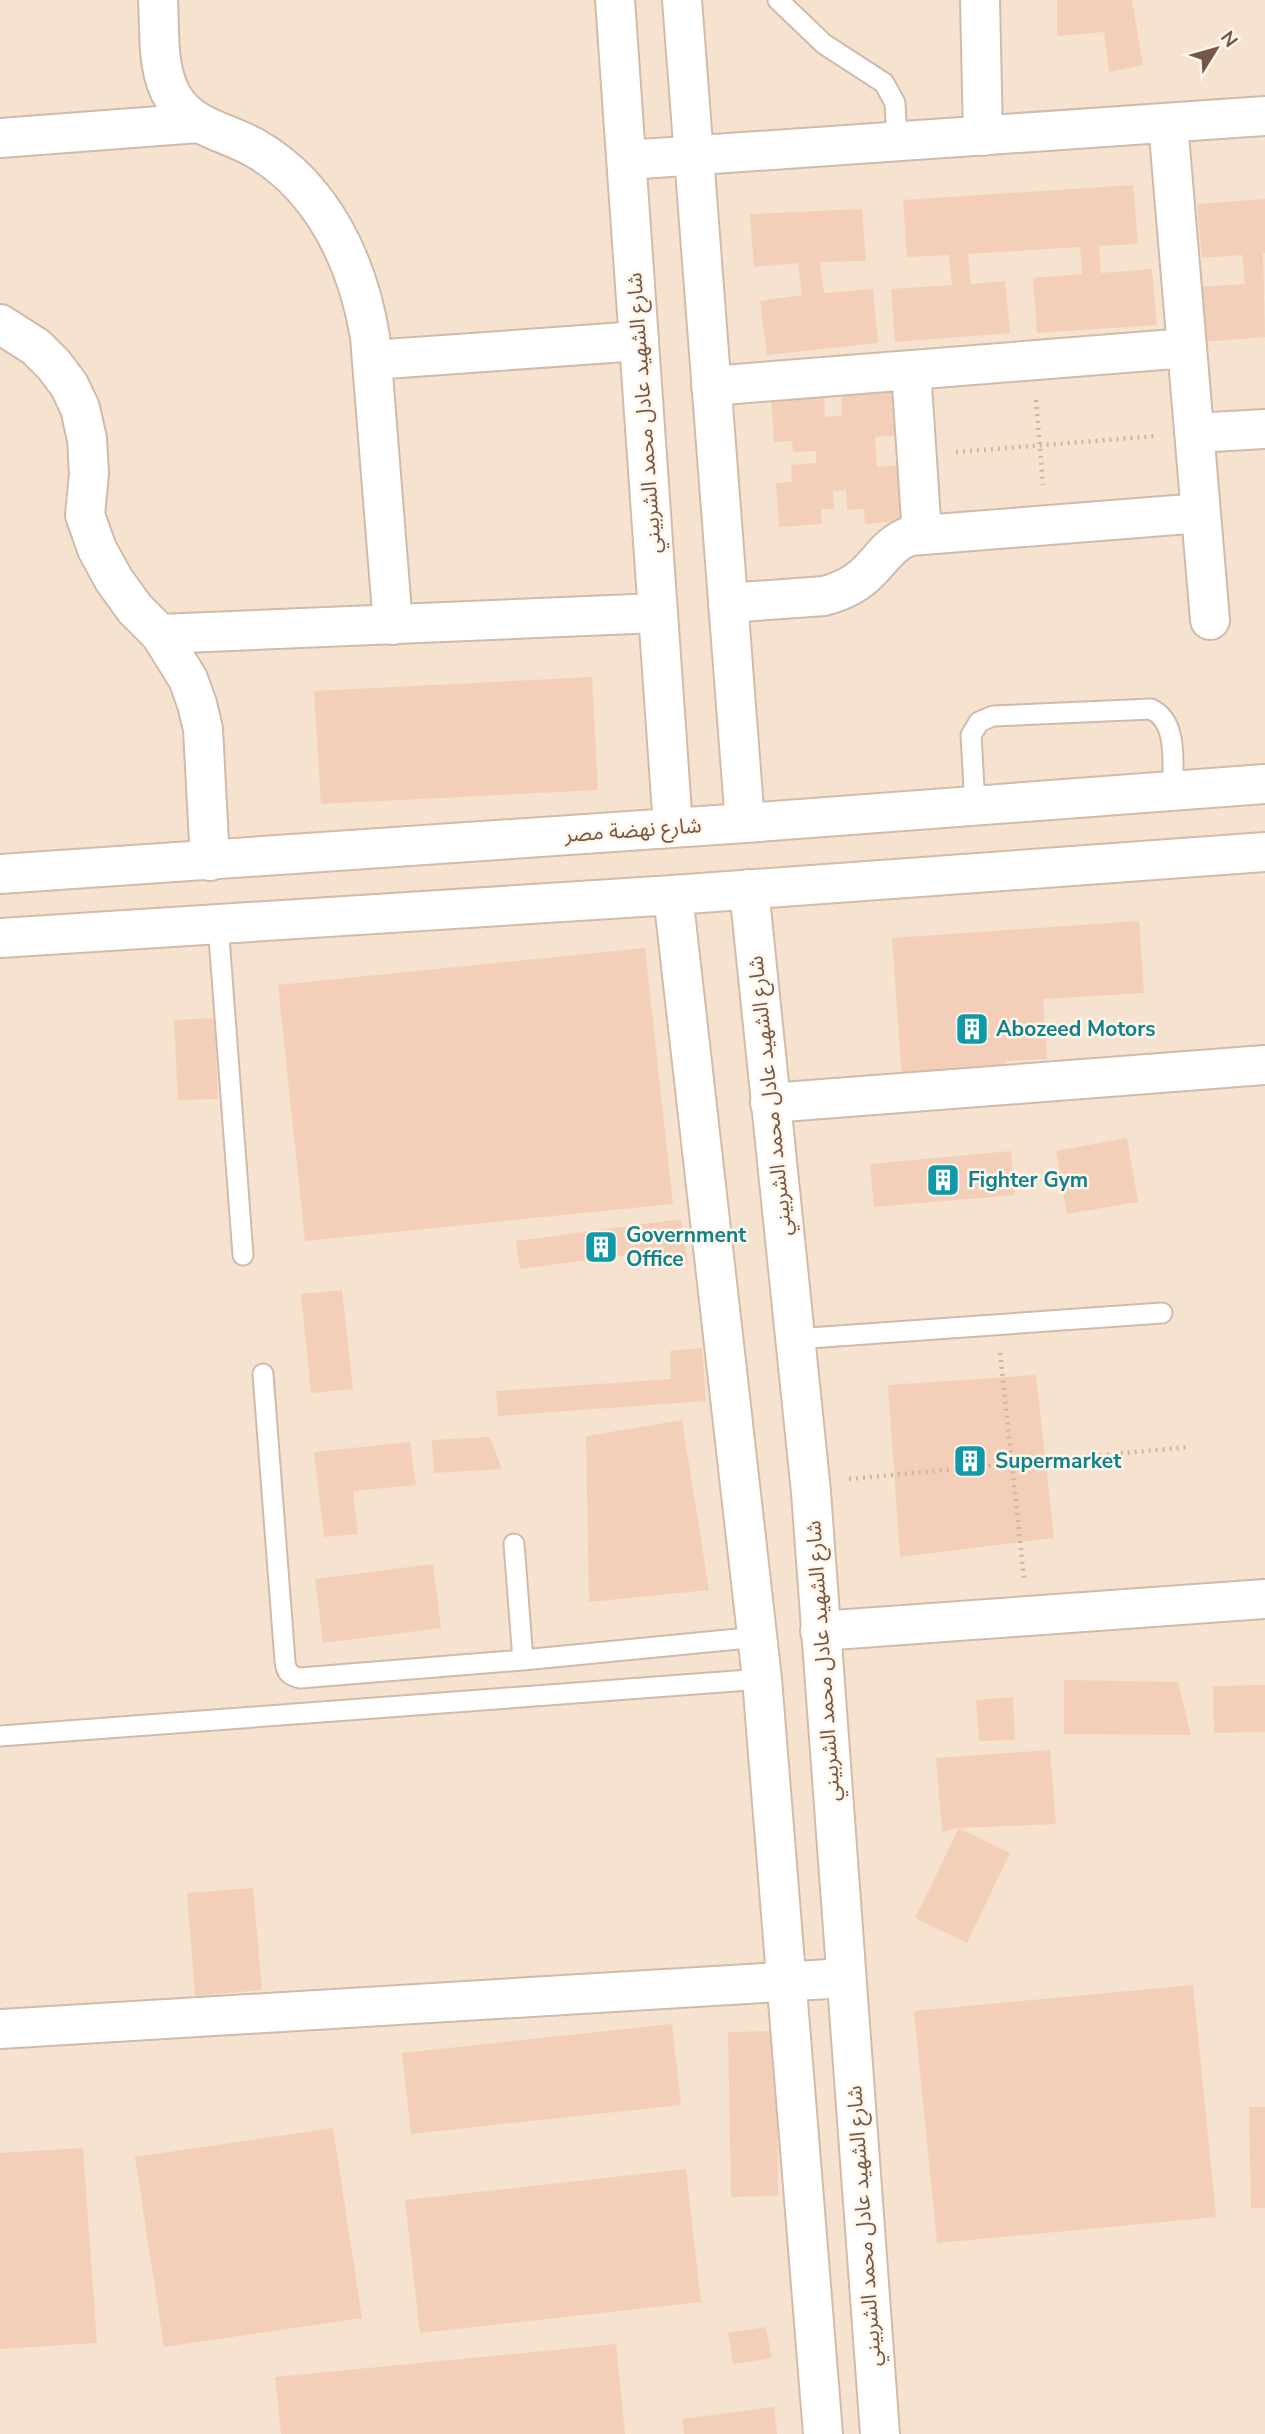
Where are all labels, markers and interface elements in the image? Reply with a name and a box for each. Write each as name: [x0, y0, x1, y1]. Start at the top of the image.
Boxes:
north arrow: [1181, 14, 1251, 84]
text: N: [1214, 26, 1243, 53]
street label: شارع الشهيد عادل محمد الشربيني: [620, 271, 670, 554]
street label: شارع نهضة مصر: [562, 811, 703, 850]
street label: شارع الشهيد عادل محمد الشربيني: [741, 954, 801, 1237]
building icon: Abozeed Motors: [953, 1010, 991, 1048]
place label: Abozeed Motors: [996, 1015, 1156, 1043]
building icon: Fighter Gym: [924, 1161, 962, 1199]
place label: Fighter Gym: [968, 1166, 1088, 1194]
place label: Government Office: [626, 1221, 747, 1273]
building icon: Government Office: [582, 1228, 620, 1266]
building icon: Supermarket: [951, 1442, 989, 1480]
place label: Supermarket: [995, 1447, 1122, 1475]
street label: شارع الشهيد عادل محمد الشربيني: [799, 1519, 849, 1802]
street label: شارع الشهيد عادل محمد الشربيني: [840, 2084, 890, 2367]

